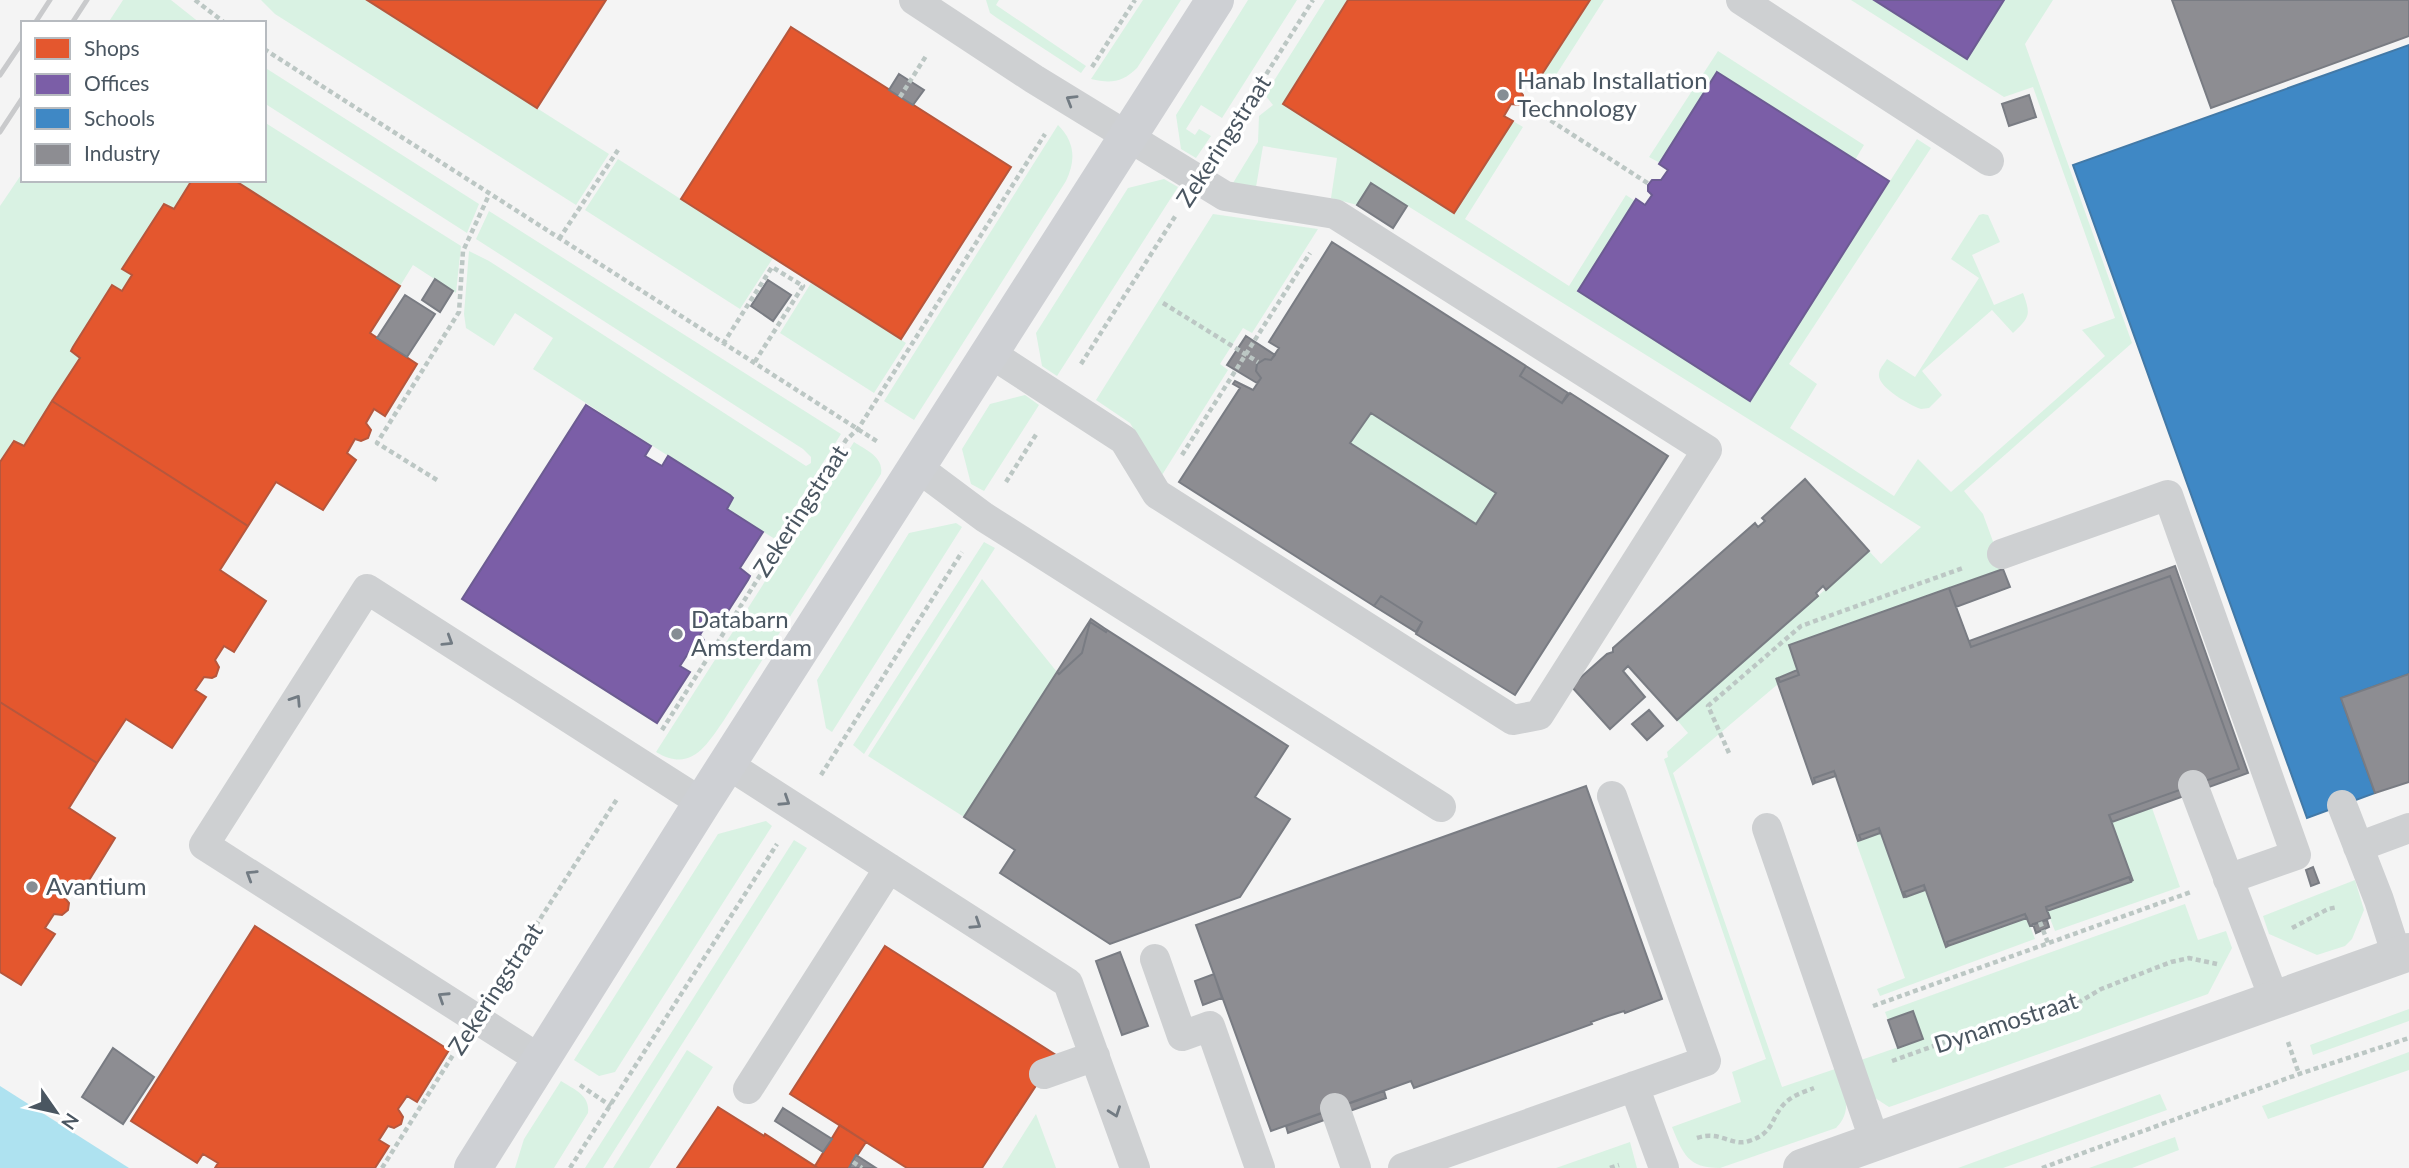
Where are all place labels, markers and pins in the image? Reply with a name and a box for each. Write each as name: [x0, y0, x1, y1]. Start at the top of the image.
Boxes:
place label: Hanab Installation Technology: [1517, 65, 1708, 122]
marker: Hanab Installation Technology: [1495, 87, 1511, 103]
place label: Databarn Amsterdam: [691, 604, 812, 661]
marker: Databarn Amsterdam: [669, 626, 685, 642]
place label: Avantium: [46, 871, 146, 900]
marker: Avantium: [24, 879, 40, 895]

